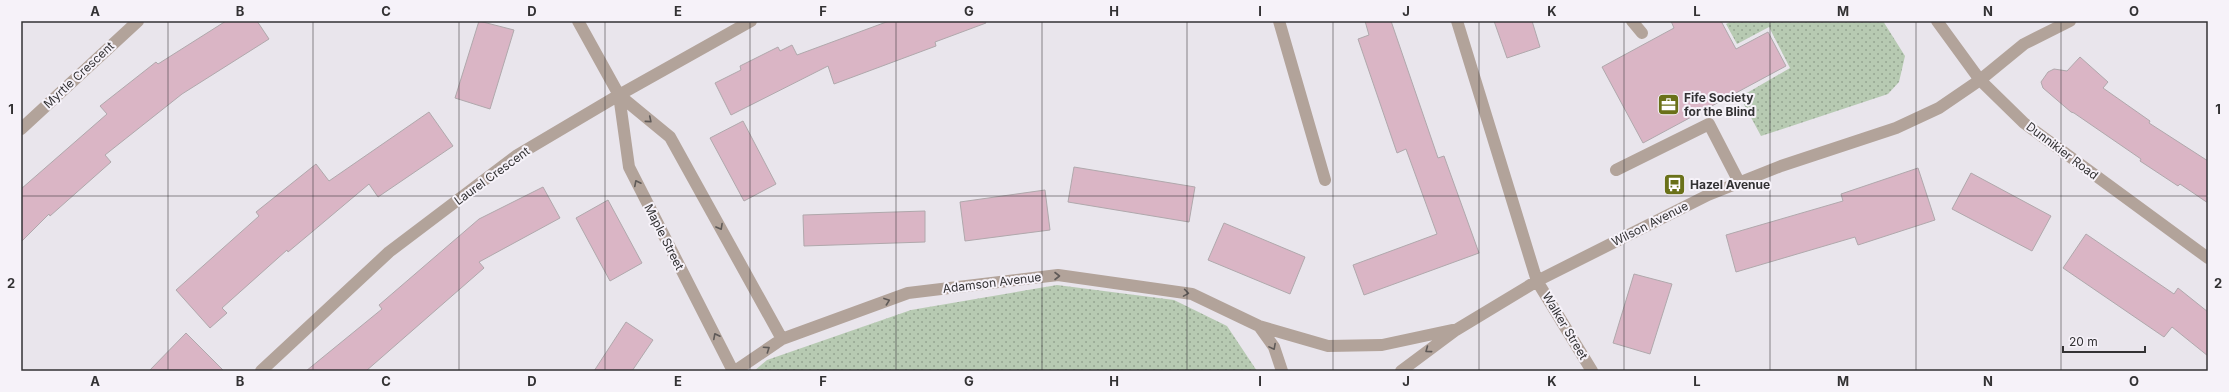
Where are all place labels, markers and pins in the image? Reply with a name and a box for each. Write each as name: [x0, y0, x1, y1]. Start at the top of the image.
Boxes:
place label: Fife Society for the Blind: [1684, 90, 1755, 119]
office icon: Fife Society for the Blind: [1655, 92, 1681, 118]
bus stop icon: Hazel Avenue: [1662, 172, 1688, 198]
place label: Hazel Avenue: [1690, 177, 1770, 192]

